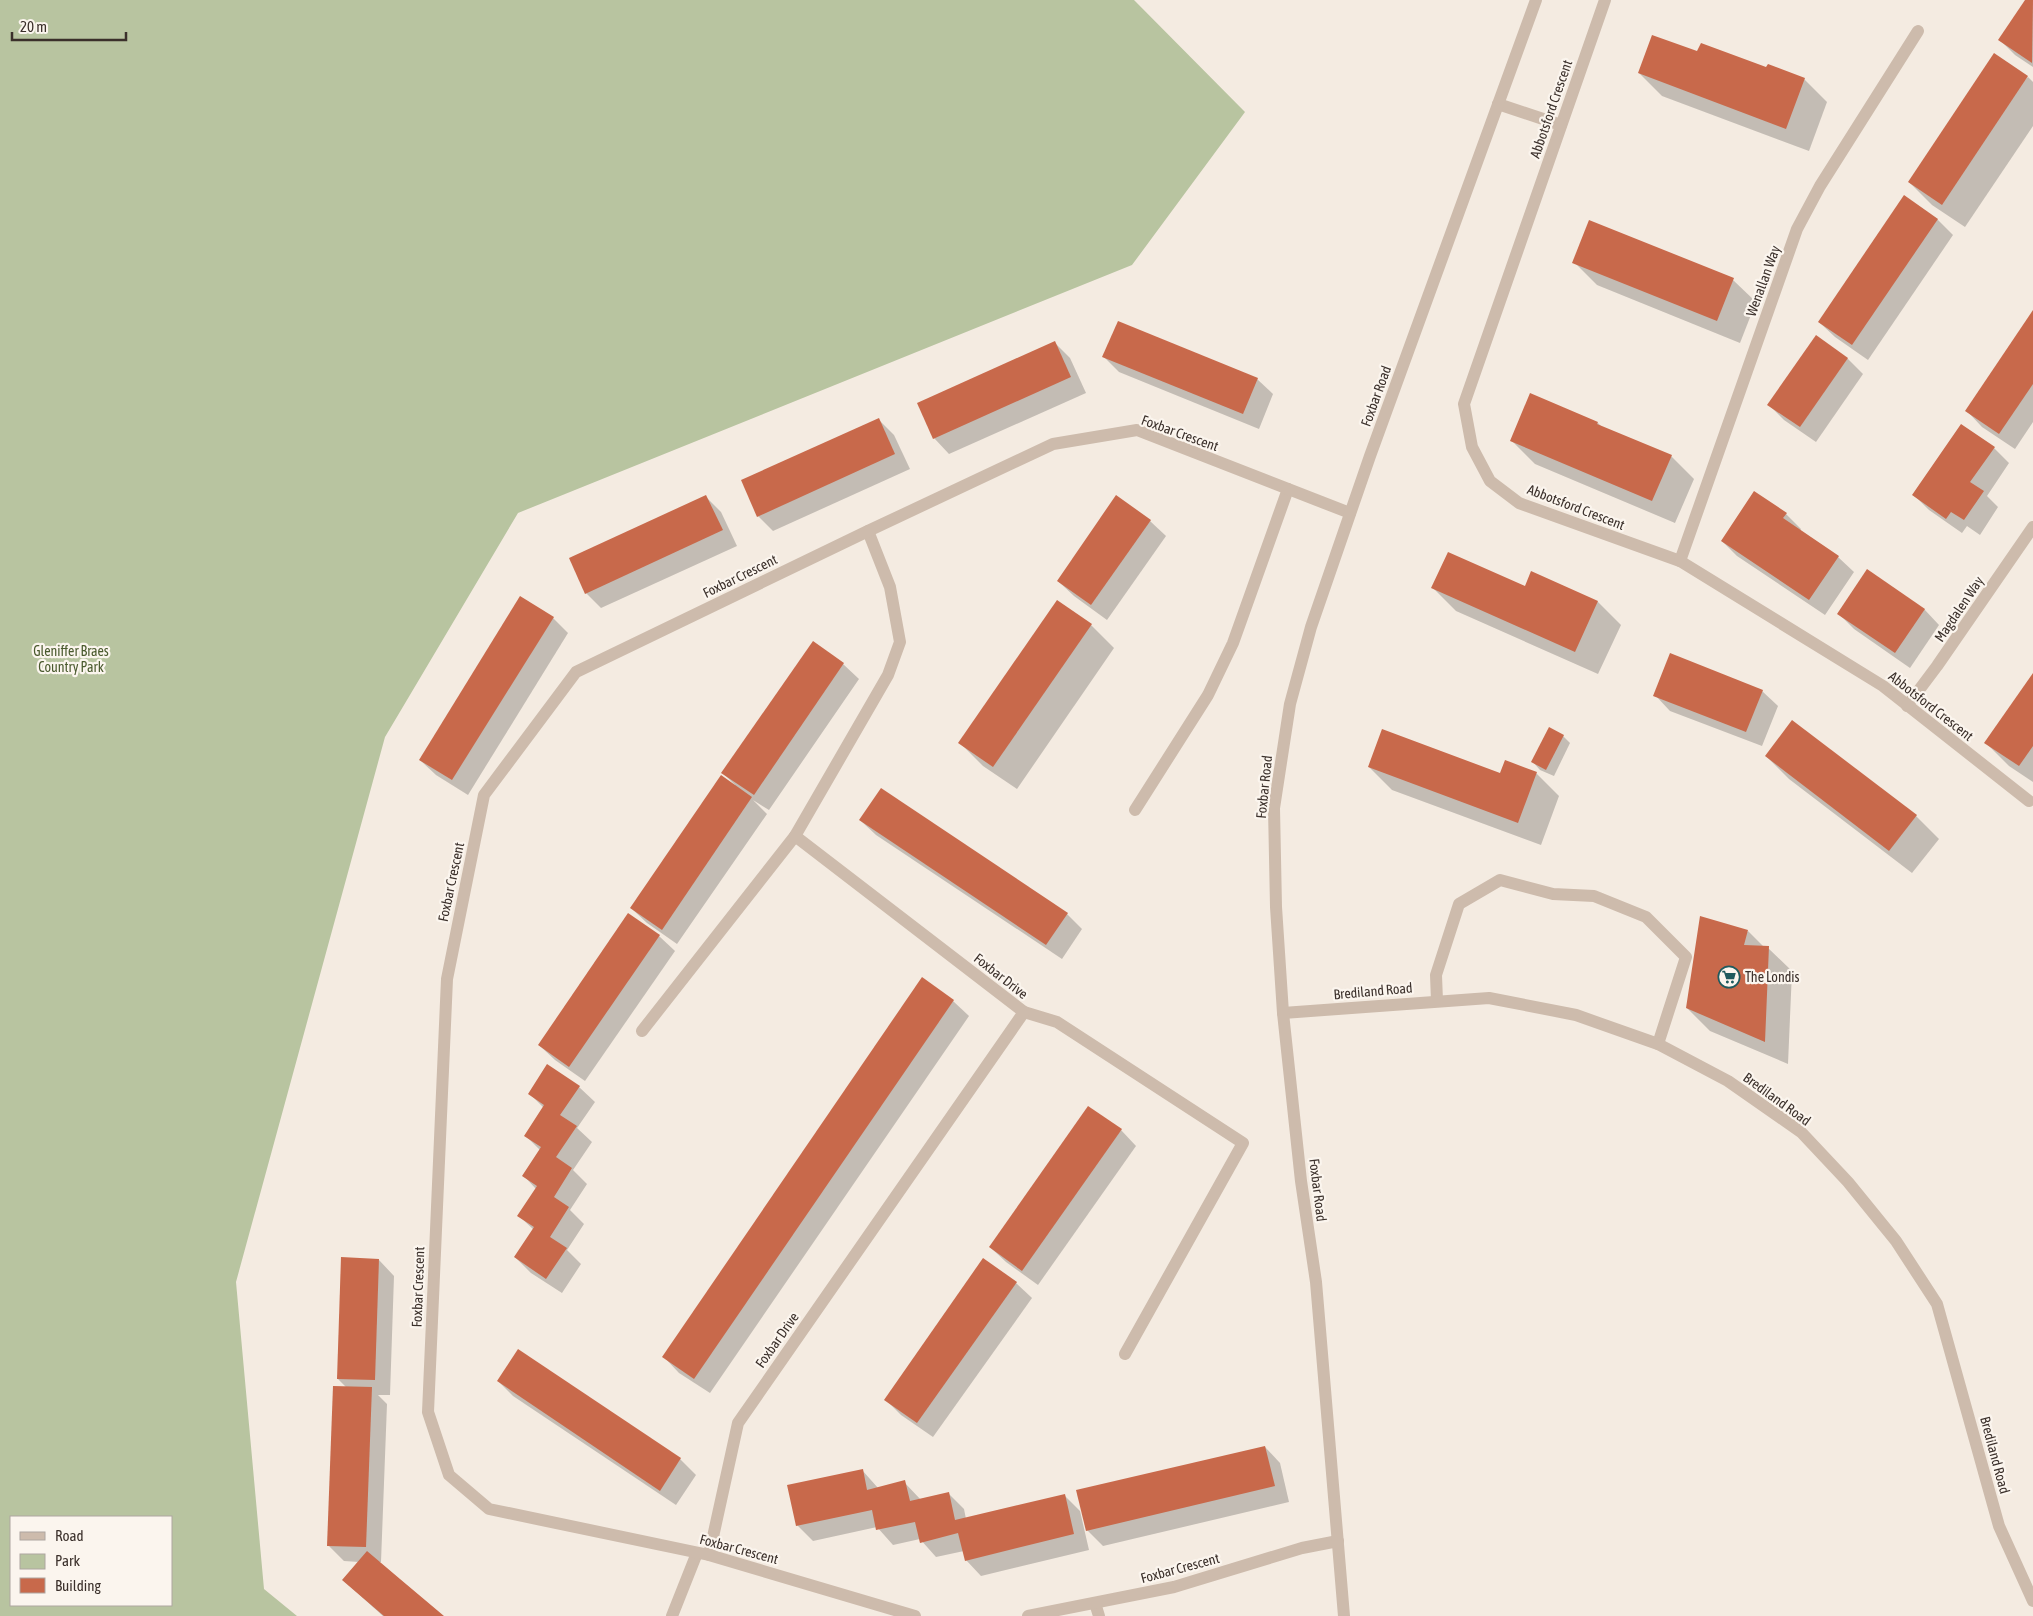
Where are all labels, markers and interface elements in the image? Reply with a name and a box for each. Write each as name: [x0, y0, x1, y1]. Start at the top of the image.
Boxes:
scale bar: [12, 10, 126, 42]
text: 20 m: [20, 18, 47, 35]
street label: Abbotsford Crescent: [1527, 58, 1575, 160]
street label: Wenallan Way: [1743, 243, 1783, 319]
street label: Foxbar Road: [1358, 363, 1394, 429]
street label: Foxbar Crescent: [1139, 412, 1221, 454]
street label: Abbotsford Crescent: [1525, 481, 1627, 533]
street label: Foxbar Crescent: [700, 551, 780, 601]
street label: Magdalen Way: [1931, 573, 1987, 645]
park label: Gleniffer Braes Country Park: [33, 643, 109, 675]
street label: Abbotsford Crescent: [1886, 668, 1976, 744]
street label: Foxbar Road: [1253, 755, 1275, 819]
street label: Foxbar Crescent: [435, 841, 467, 923]
street label: Foxbar Drive: [971, 950, 1031, 1002]
supermarket icon: The Londis: [1717, 965, 1741, 989]
place label: The Londis: [1745, 969, 1800, 985]
street label: Brediland Road: [1333, 980, 1413, 1002]
street label: Brediland Road: [1740, 1069, 1814, 1129]
street label: Foxbar Road: [1306, 1158, 1330, 1222]
street label: Foxbar Crescent: [409, 1246, 427, 1328]
street label: Foxbar Drive: [752, 1309, 802, 1371]
street label: Brediland Road: [1977, 1415, 2013, 1495]
legend: [10, 1516, 172, 1606]
text: Road: [55, 1527, 84, 1544]
street label: Foxbar Crescent: [698, 1531, 780, 1567]
street label: Foxbar Crescent: [1139, 1550, 1221, 1586]
text: Park: [55, 1552, 80, 1569]
text: Building: [55, 1577, 101, 1594]

